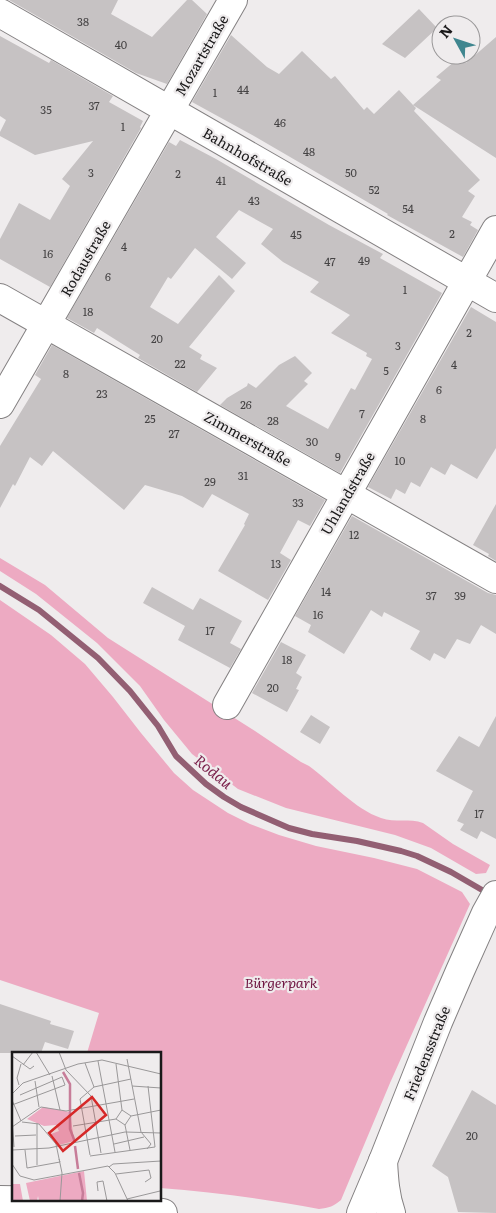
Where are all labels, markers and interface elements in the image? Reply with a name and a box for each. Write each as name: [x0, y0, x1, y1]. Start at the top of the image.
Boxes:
street label: Mozartstraße: [170, 11, 232, 99]
house number: 38: [77, 13, 89, 29]
north arrow: [431, 15, 481, 65]
text: N: [434, 20, 457, 42]
house number: 40: [115, 36, 127, 52]
house number: 44: [237, 81, 249, 97]
house number: 1: [213, 84, 218, 100]
house number: 37: [88, 97, 100, 113]
house number: 35: [40, 101, 52, 117]
house number: 46: [274, 114, 286, 130]
house number: 1: [121, 118, 126, 134]
street label: Bahnhofstraße: [200, 122, 296, 190]
house number: 48: [303, 143, 315, 159]
house number: 3: [88, 164, 94, 180]
house number: 50: [345, 164, 357, 180]
house number: 2: [175, 165, 181, 181]
house number: 41: [216, 172, 227, 188]
house number: 52: [368, 181, 380, 197]
house number: 43: [248, 192, 260, 208]
house number: 54: [402, 200, 414, 216]
street label: Rodaustraße: [55, 216, 115, 300]
house number: 2: [449, 225, 455, 241]
house number: 45: [290, 226, 302, 242]
house number: 4: [121, 238, 127, 254]
house number: 16: [43, 245, 53, 261]
house number: 49: [358, 252, 370, 268]
house number: 47: [324, 253, 336, 269]
house number: 6: [105, 268, 111, 284]
house number: 1: [403, 281, 408, 297]
house number: 18: [83, 303, 93, 319]
house number: 2: [466, 324, 472, 340]
house number: 20: [151, 330, 163, 346]
house number: 3: [395, 337, 401, 353]
house number: 22: [174, 355, 186, 371]
house number: 4: [451, 356, 457, 372]
house number: 5: [383, 362, 389, 378]
house number: 8: [63, 365, 69, 381]
house number: 6: [436, 381, 442, 397]
house number: 23: [96, 385, 108, 401]
house number: 26: [240, 396, 252, 412]
house number: 7: [359, 405, 365, 421]
street label: Zimmerstraße: [201, 406, 295, 470]
house number: 25: [144, 410, 156, 426]
house number: 8: [420, 410, 426, 426]
house number: 28: [267, 412, 279, 428]
house number: 27: [168, 425, 180, 441]
house number: 30: [306, 433, 318, 449]
street label: Uhlandstraße: [315, 448, 379, 538]
house number: 9: [335, 448, 341, 464]
house number: 10: [395, 452, 405, 468]
house number: 31: [238, 467, 249, 483]
house number: 29: [204, 473, 216, 489]
house number: 33: [292, 494, 304, 510]
house number: 12: [349, 526, 359, 542]
house number: 13: [271, 555, 281, 571]
house number: 14: [321, 583, 331, 599]
house number: 37: [425, 587, 437, 603]
house number: 39: [454, 587, 466, 603]
house number: 16: [313, 606, 323, 622]
house number: 17: [205, 622, 215, 638]
house number: 18: [282, 651, 292, 667]
house number: 20: [267, 679, 279, 695]
water label: Rodau: [190, 748, 238, 794]
house number: 17: [474, 805, 484, 821]
park label: Bürgerpark: [245, 972, 318, 992]
street label: Friedensstraße: [398, 1003, 454, 1103]
inset map: [12, 1052, 161, 1200]
house number: 20: [466, 1127, 478, 1143]

